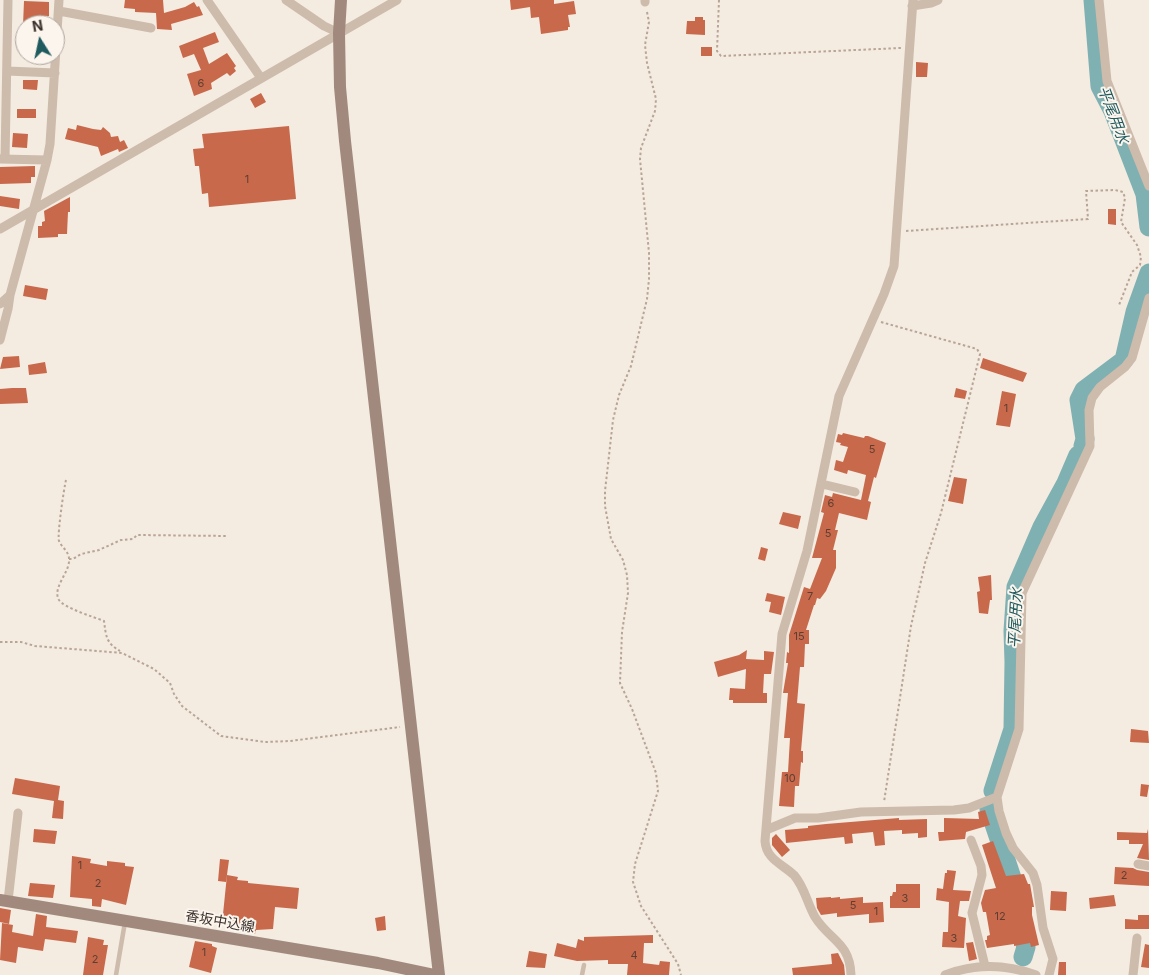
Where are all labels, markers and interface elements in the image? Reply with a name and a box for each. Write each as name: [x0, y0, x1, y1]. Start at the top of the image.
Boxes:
north arrow: [15, 15, 65, 65]
text: N: [31, 16, 44, 35]
house number: 6: [198, 77, 204, 91]
water label: 平尾用水: [1094, 84, 1132, 146]
house number: 1: [245, 173, 249, 187]
house number: 1: [1004, 402, 1008, 416]
house number: 5: [869, 443, 875, 457]
house number: 6: [828, 497, 834, 511]
house number: 5: [825, 527, 831, 541]
water label: 平尾用水: [1005, 588, 1027, 648]
house number: 7: [807, 590, 813, 604]
house number: 15: [793, 630, 805, 644]
house number: 10: [784, 772, 796, 786]
house number: 1: [78, 859, 82, 873]
house number: 2: [1121, 869, 1127, 883]
house number: 2: [95, 877, 101, 891]
house number: 3: [902, 892, 908, 906]
house number: 5: [850, 899, 856, 913]
house number: 1: [874, 905, 878, 919]
street label: 香坂中込線: [184, 908, 256, 936]
house number: 12: [994, 910, 1006, 924]
house number: 3: [951, 932, 957, 946]
house number: 1: [202, 946, 206, 960]
house number: 4: [630, 949, 638, 963]
house number: 2: [92, 953, 98, 967]

